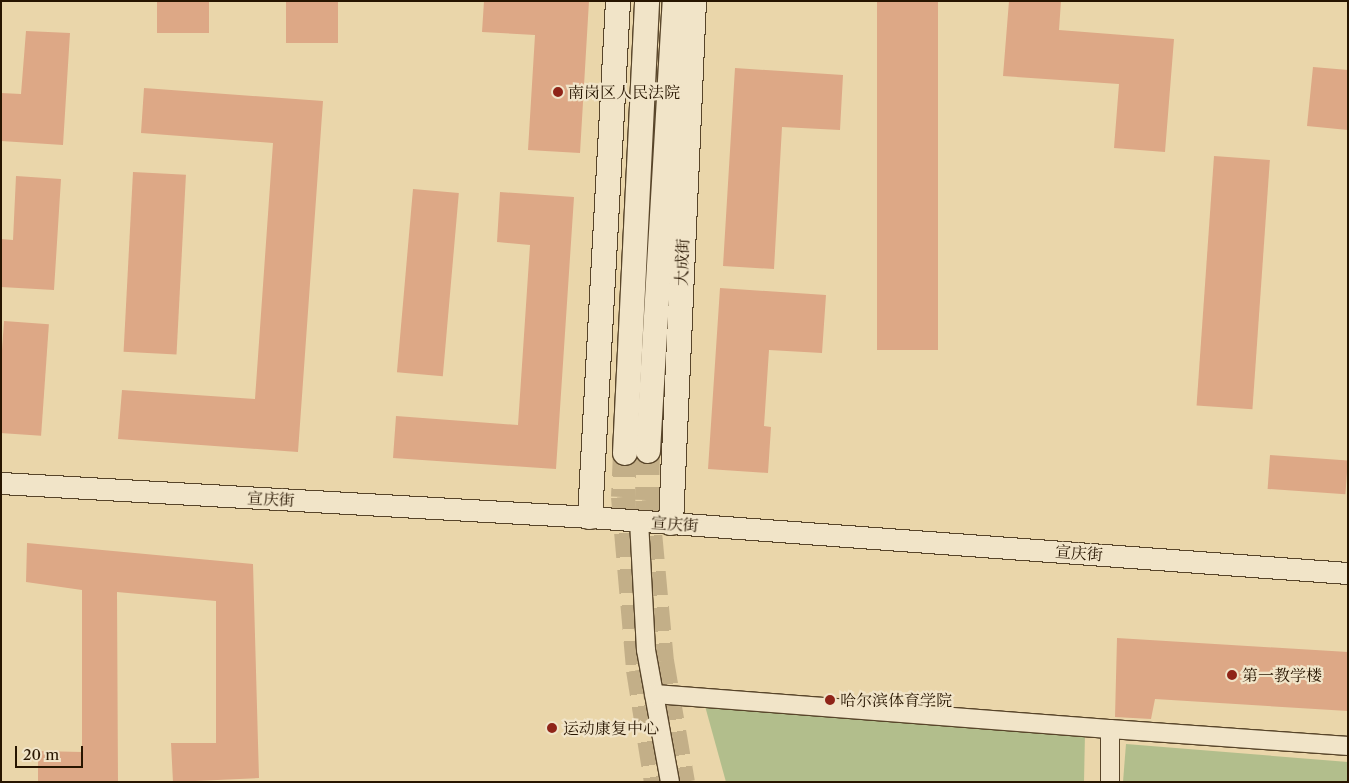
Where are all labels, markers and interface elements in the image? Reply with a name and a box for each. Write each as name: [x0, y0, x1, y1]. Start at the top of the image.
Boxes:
place label: 南岗区人民法院: [568, 82, 680, 102]
marker: 南岗区人民法院: [552, 86, 564, 98]
street label: 大成街: [672, 238, 692, 286]
street label: 宣庆街: [247, 488, 295, 510]
street label: 宣庆街: [650, 513, 700, 535]
street label: 宣庆街: [1054, 542, 1104, 564]
place label: 第一教学楼: [1242, 665, 1322, 685]
marker: 第一教学楼: [1226, 669, 1238, 681]
place label: 哈尔滨体育学院: [840, 690, 952, 710]
marker: 哈尔滨体育学院: [824, 694, 836, 706]
place label: 运动康复中心: [563, 718, 659, 738]
marker: 运动康复中心: [545, 721, 559, 735]
scale bar: [18, 736, 85, 768]
text: 20 m: [23, 745, 59, 764]

